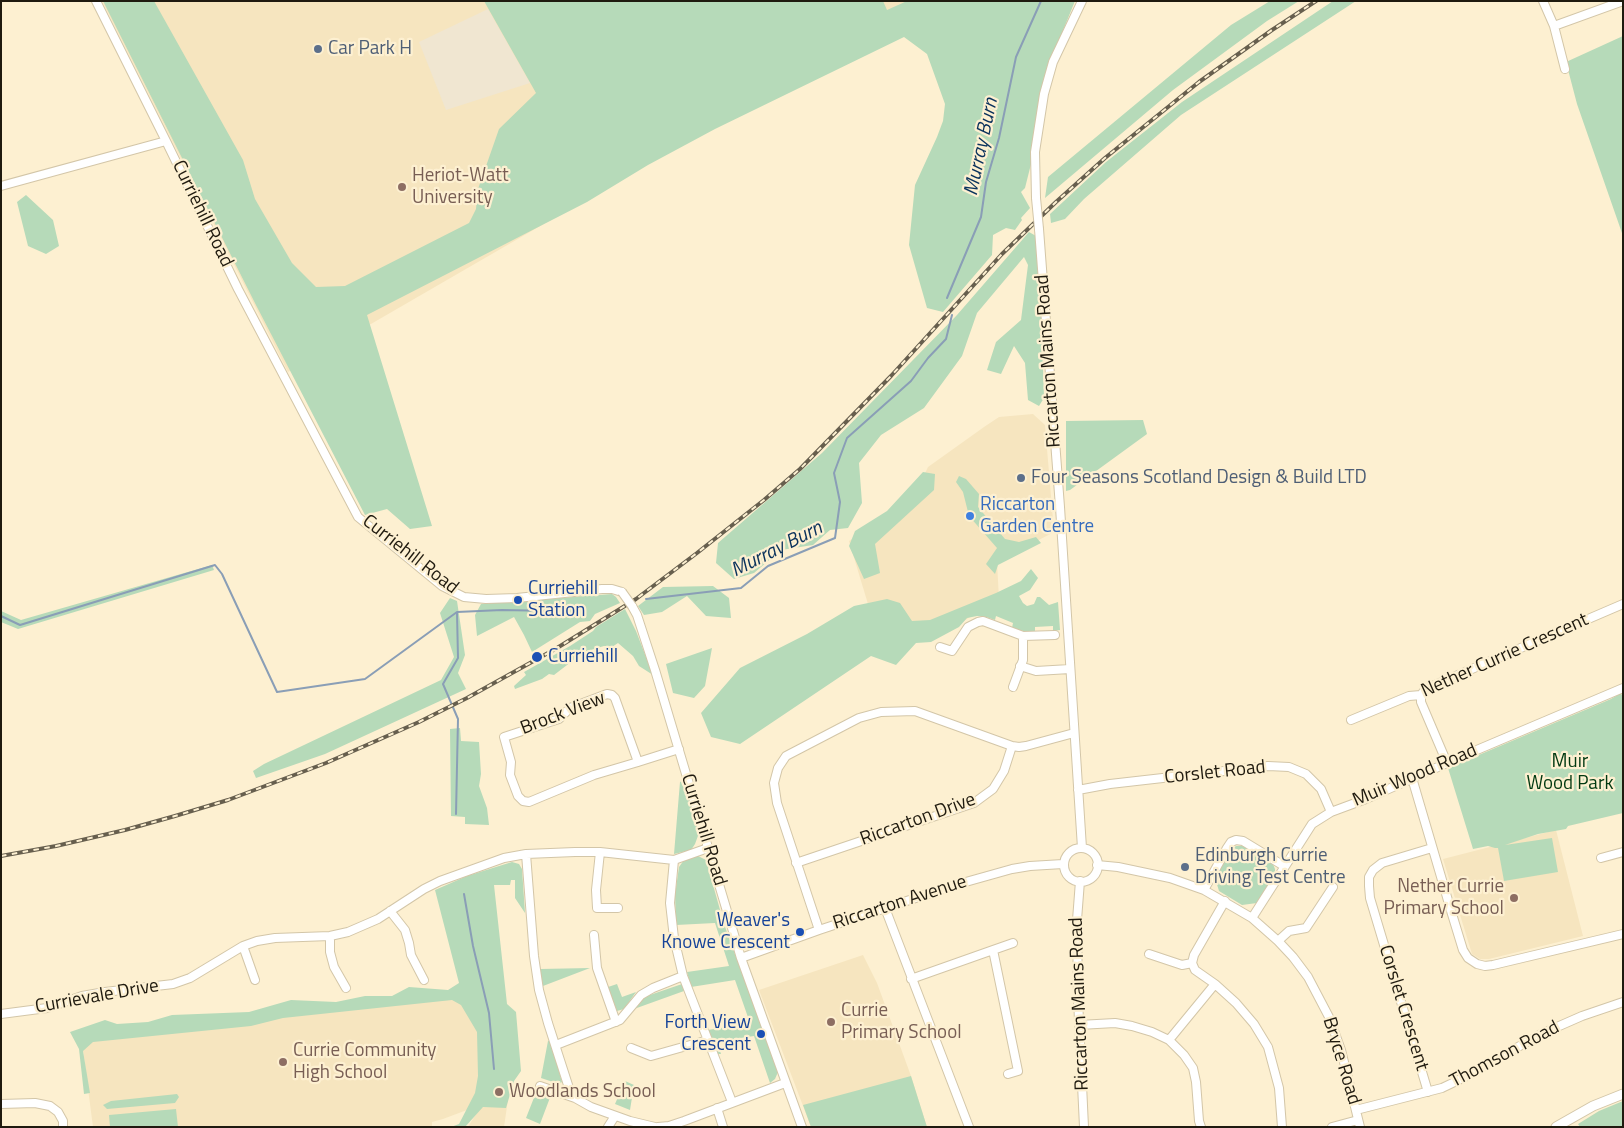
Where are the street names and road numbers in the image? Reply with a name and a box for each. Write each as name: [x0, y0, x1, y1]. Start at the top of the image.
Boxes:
street label: Curriehill Road: [166, 157, 238, 271]
street label: Riccarton Mains Road: [1032, 274, 1066, 448]
street label: Curriehill Road: [357, 510, 463, 600]
street label: Nether Currie Crescent: [1418, 609, 1592, 703]
street label: Brock View: [517, 687, 609, 741]
street label: Muir Wood Road: [1349, 740, 1481, 812]
street label: Corslet Road: [1163, 756, 1267, 790]
street label: Curriehill Road: [675, 771, 731, 889]
street label: Riccarton Drive: [857, 789, 979, 851]
street label: Riccarton Avenue: [830, 871, 970, 935]
street label: Riccarton Mains Road: [1066, 917, 1094, 1091]
street label: Corslet Crescent: [1373, 942, 1433, 1074]
street label: Currievale Drive: [33, 975, 161, 1019]
street label: Bryce Road: [1317, 1014, 1365, 1108]
street label: Thomson Road: [1446, 1017, 1564, 1093]

